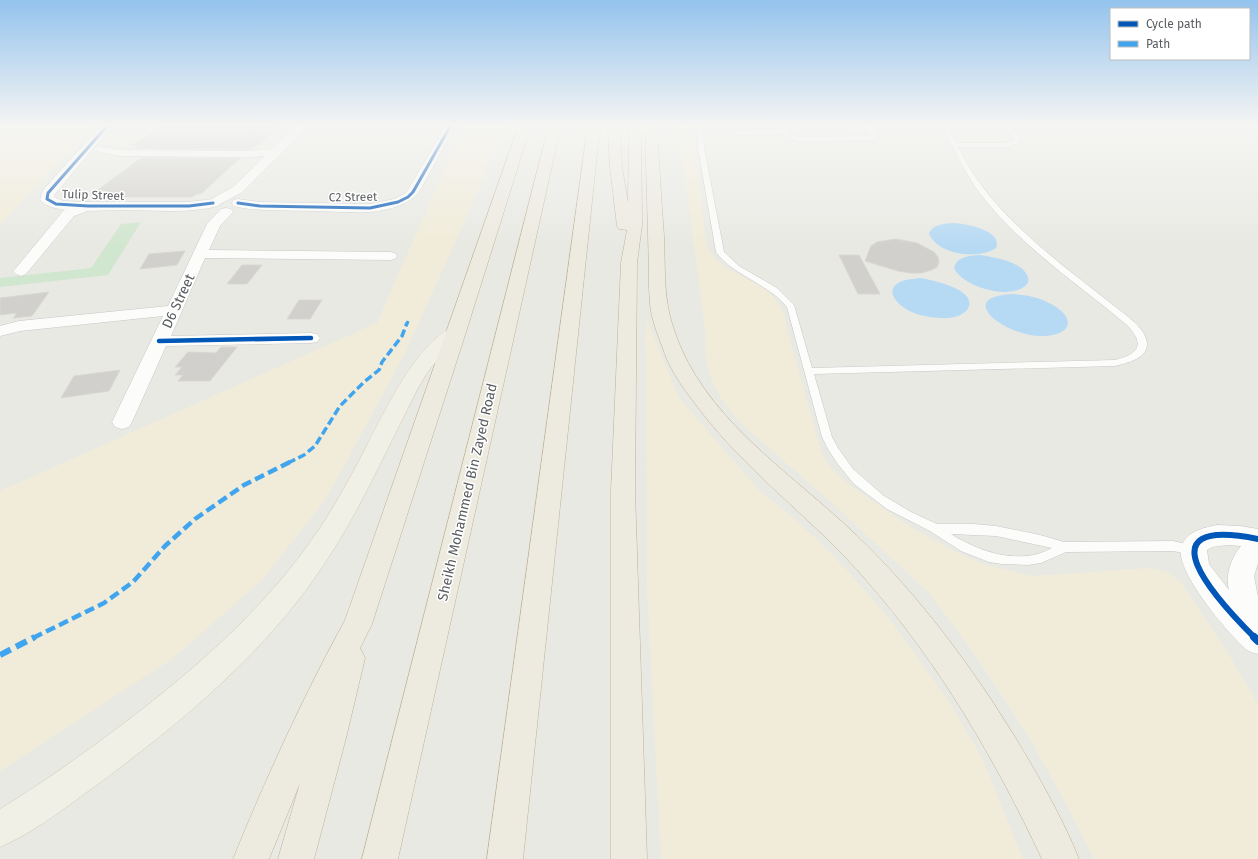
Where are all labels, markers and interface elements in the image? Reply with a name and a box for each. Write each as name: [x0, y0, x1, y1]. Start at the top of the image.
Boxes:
legend: [1110, 8, 1250, 60]
text: Cycle path: [1146, 17, 1202, 31]
text: Path: [1146, 37, 1170, 51]
street label: Tulip Street: [62, 187, 125, 203]
street label: C2 Street: [329, 190, 378, 204]
street label: D6 Street: [158, 270, 199, 331]
street label: Sheikh Mohammed Bin Zayed Road: [434, 382, 501, 603]

